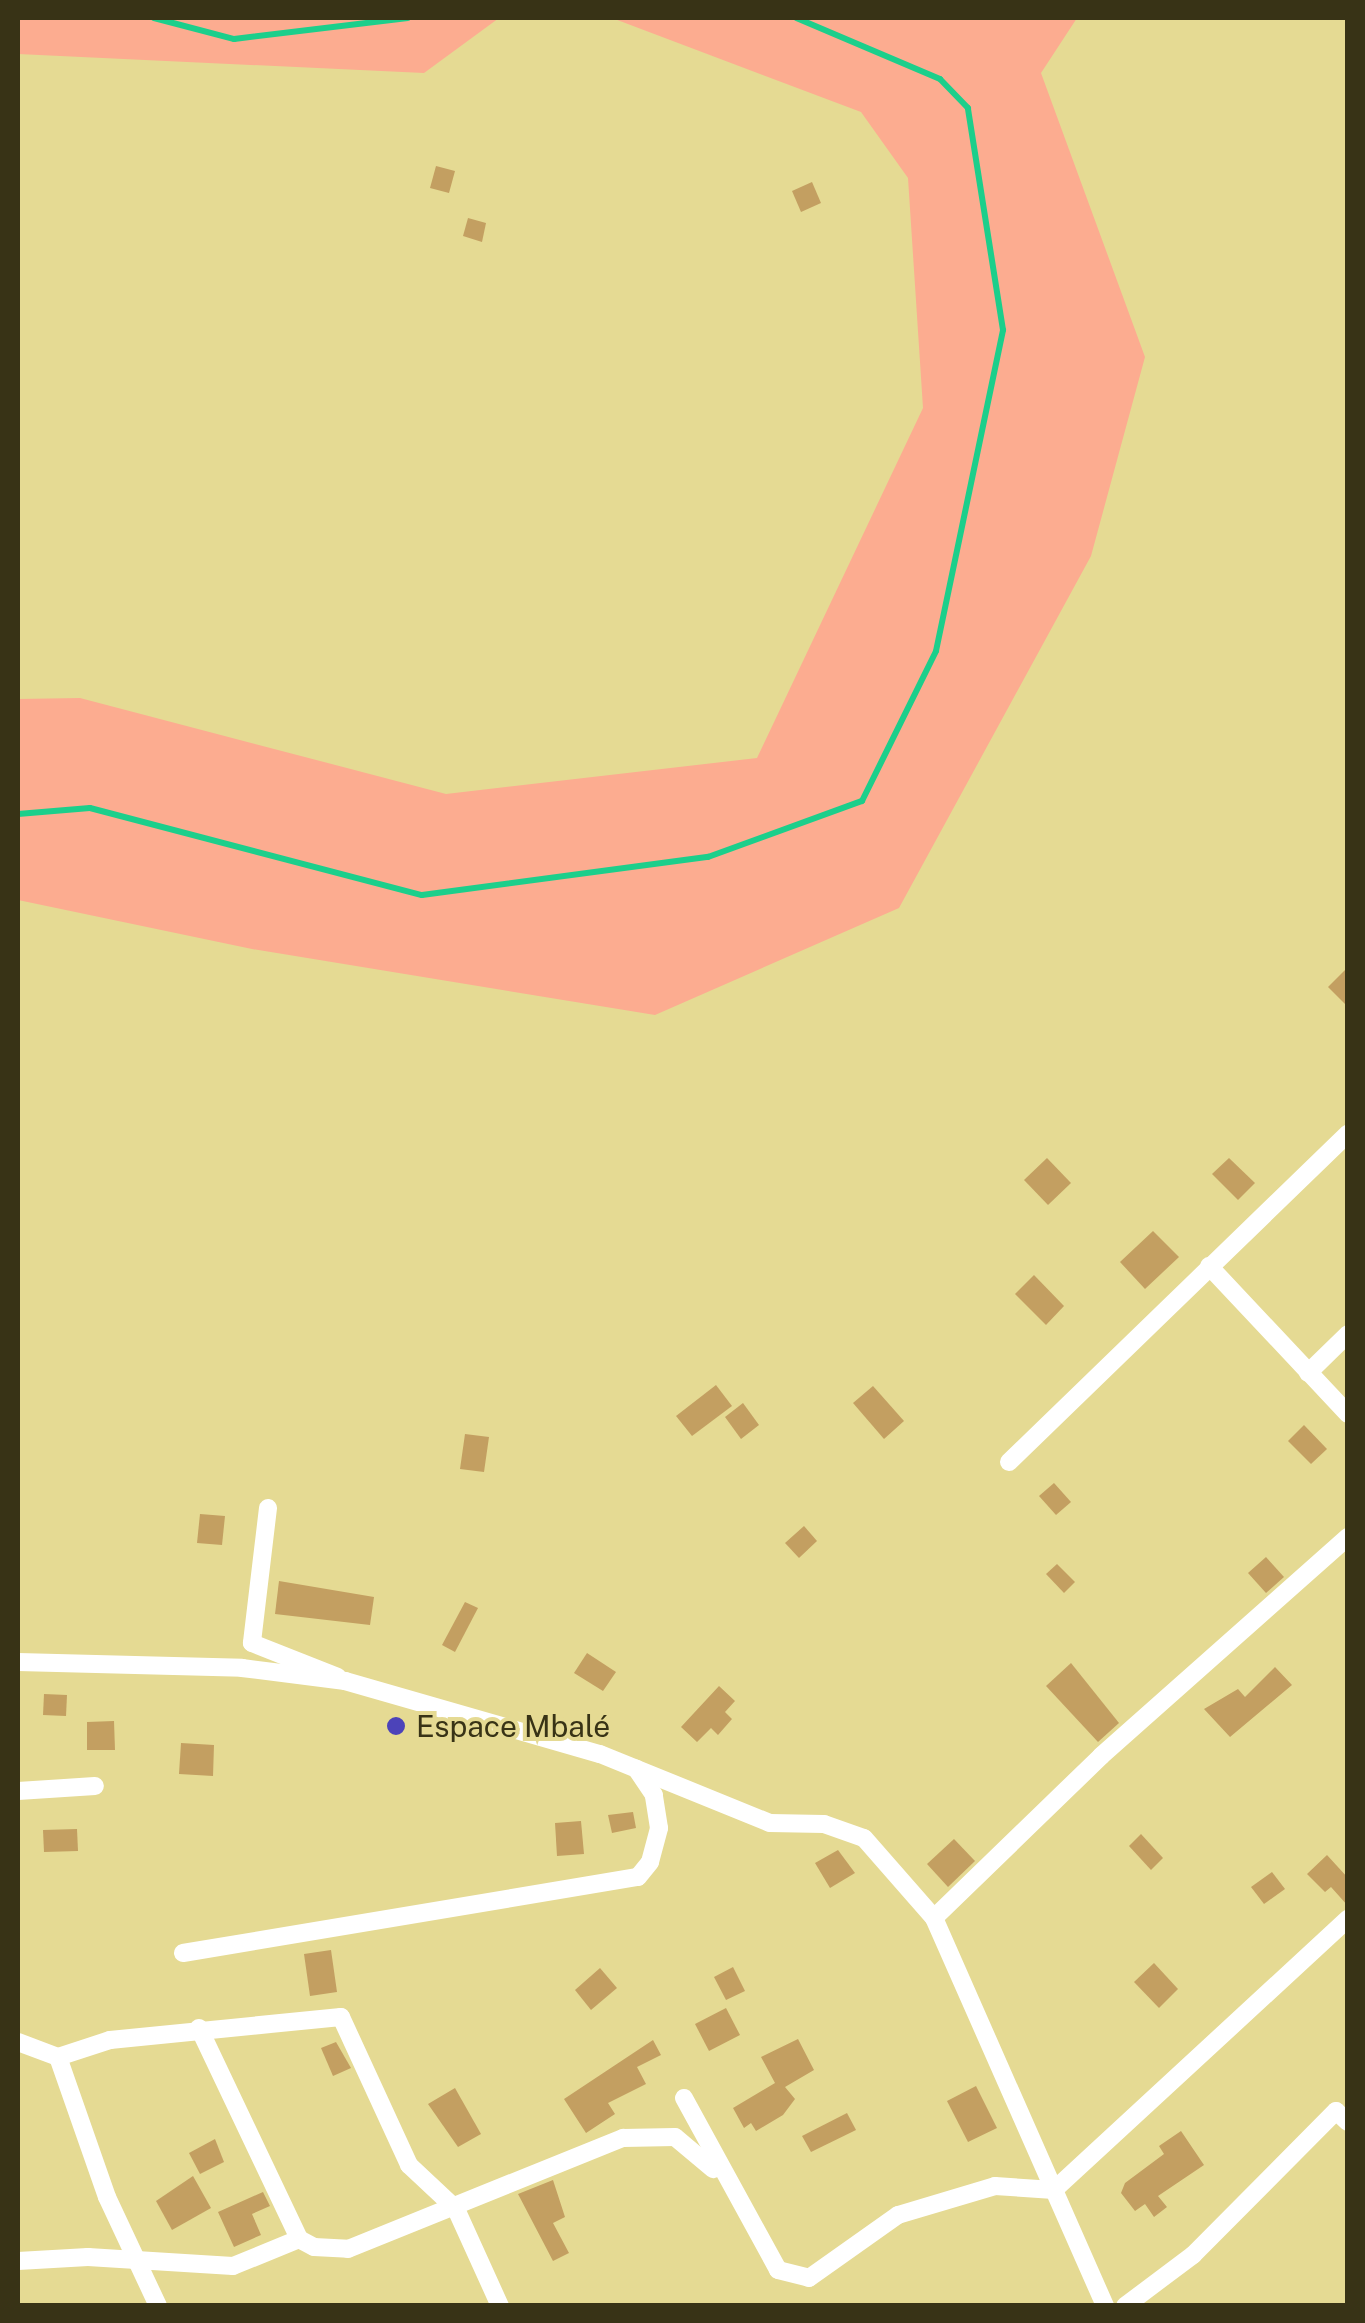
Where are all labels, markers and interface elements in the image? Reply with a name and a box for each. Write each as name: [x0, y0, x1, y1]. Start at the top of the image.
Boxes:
place label: Espace Mbalé: [416, 1708, 610, 1744]
marker: Espace Mbalé: [385, 1715, 407, 1737]

